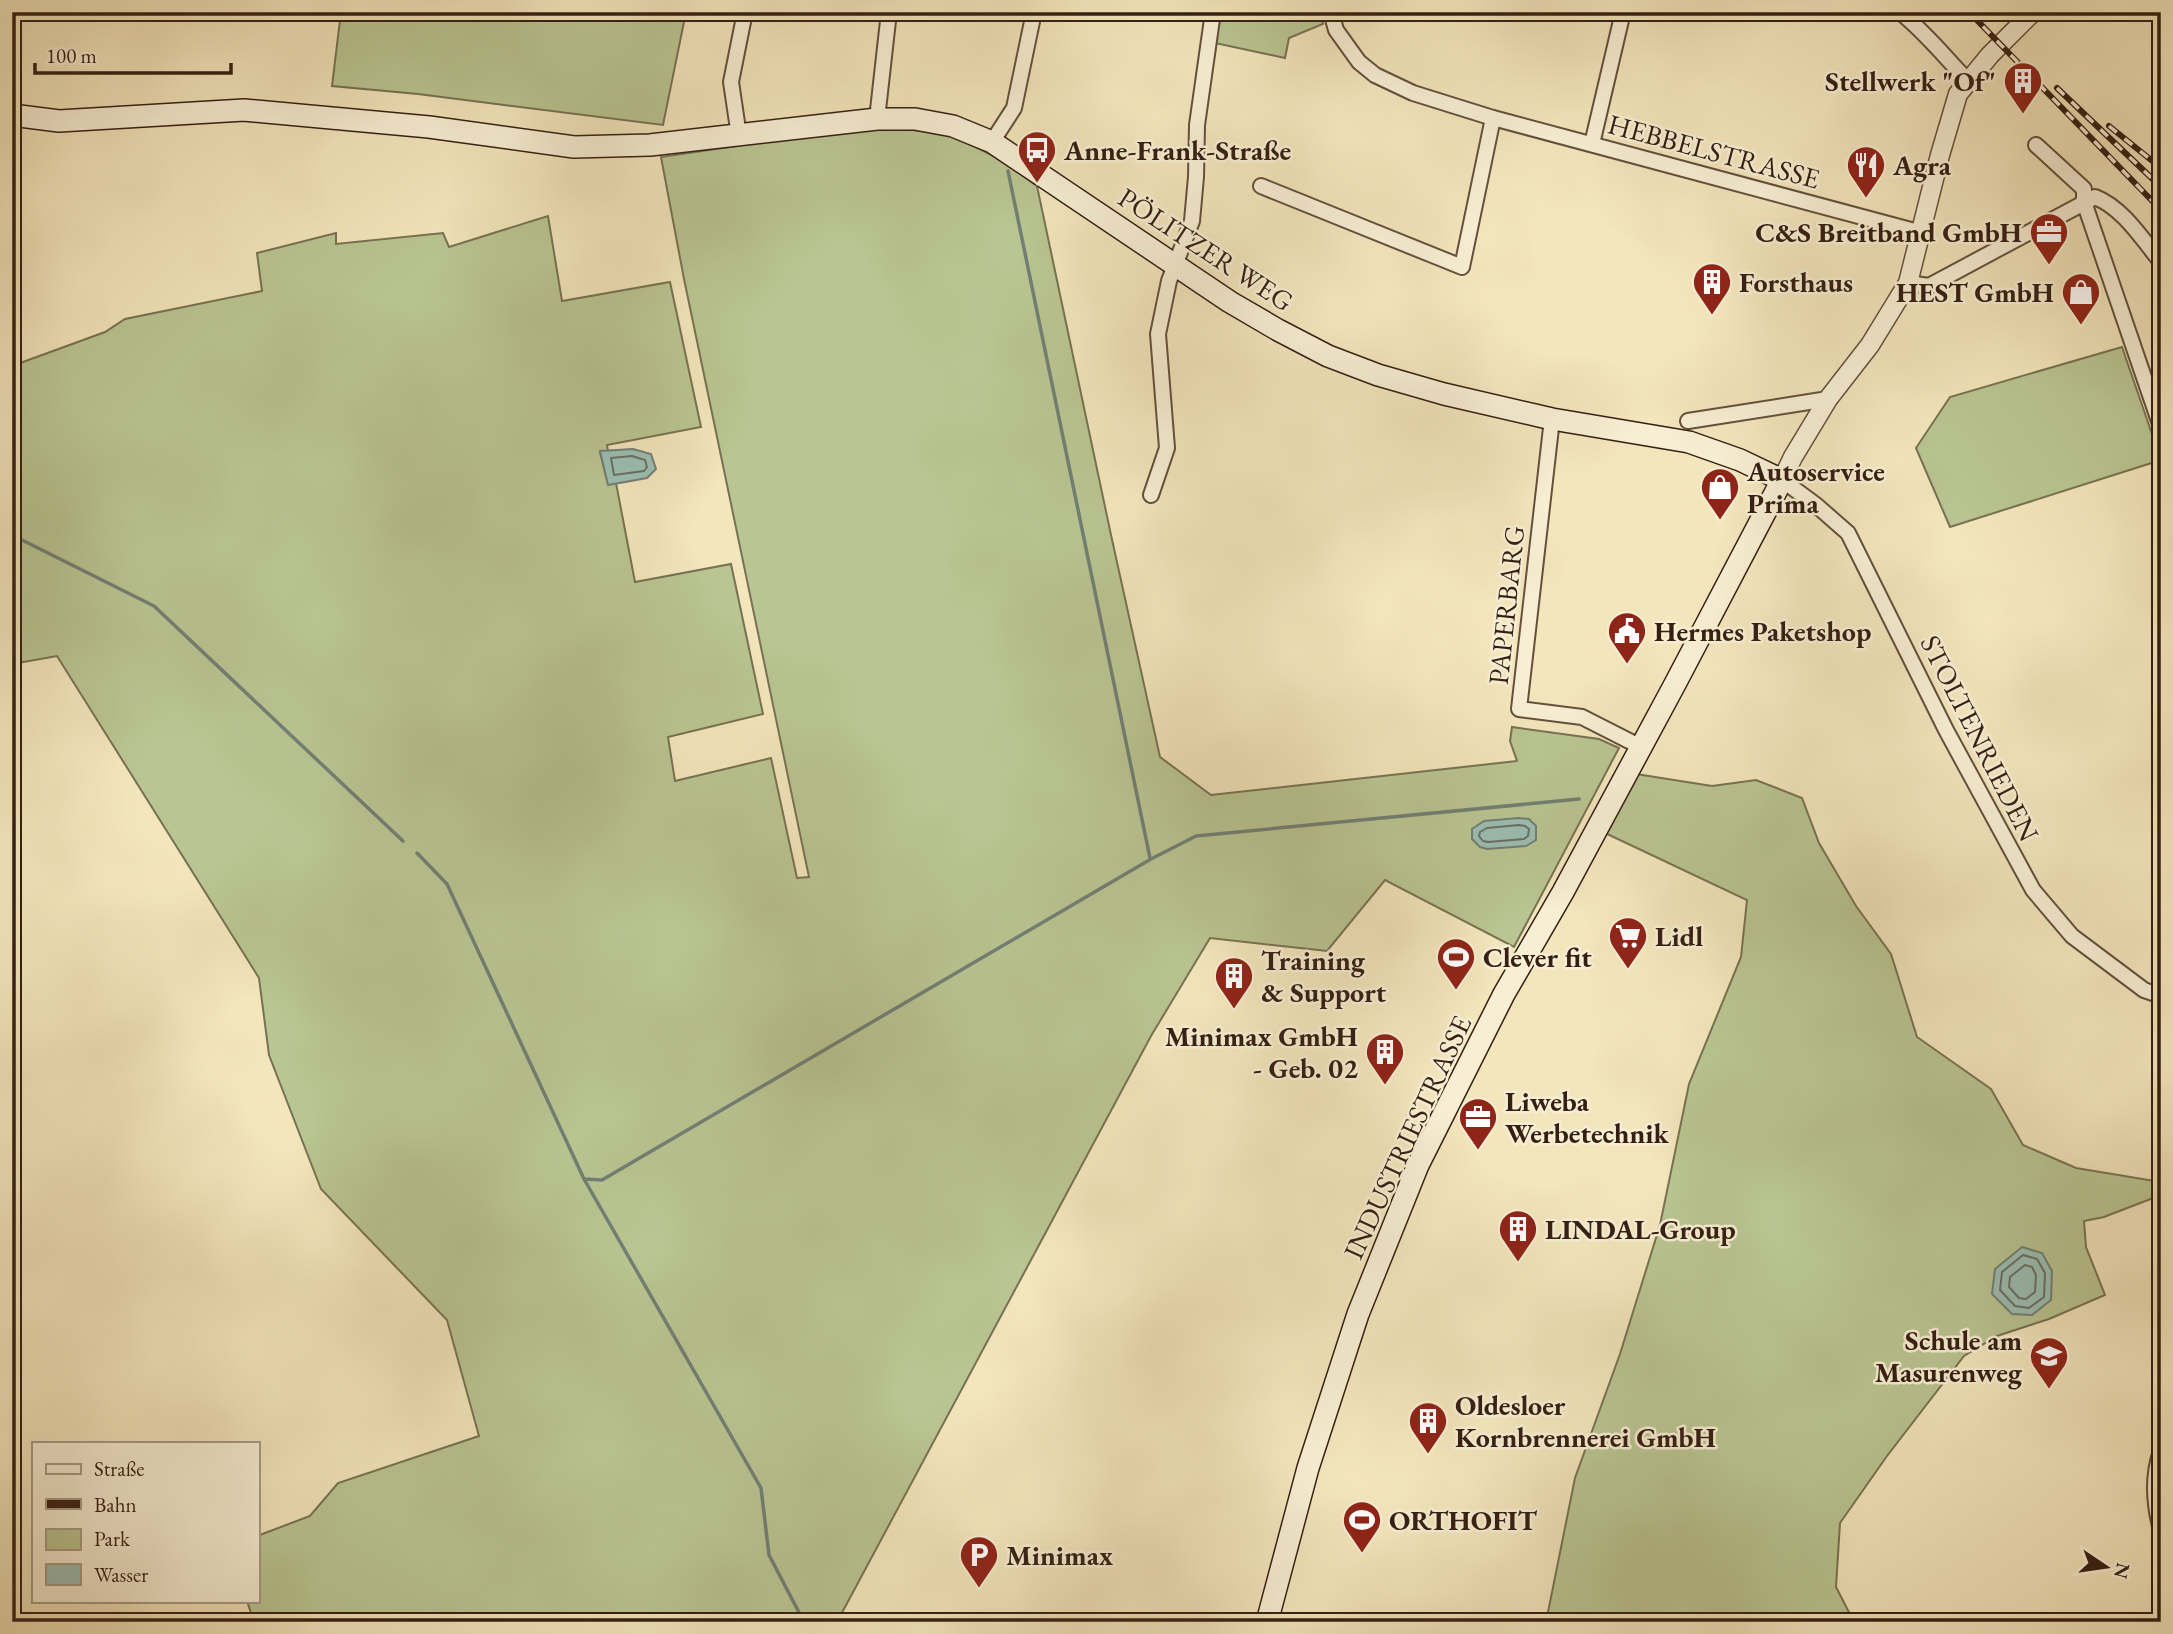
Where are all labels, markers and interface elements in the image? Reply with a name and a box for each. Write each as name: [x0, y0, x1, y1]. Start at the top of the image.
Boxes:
scale bar: [35, 32, 231, 76]
text: 100 m: [46, 42, 97, 69]
building icon: Stellwerk "Of": [2002, 60, 2044, 115]
place label: Stellwerk "Of": [1825, 63, 1996, 99]
street label: HEBBELSTRASSE: [1604, 105, 1824, 197]
bus stop icon: Anne-Frank-Straße: [1016, 129, 1058, 184]
place label: Anne-Frank-Straße: [1063, 132, 1291, 168]
restaurant icon: Agra: [1845, 144, 1887, 199]
place label: Agra: [1892, 147, 1952, 183]
street label: PÖLITZER WEG: [1112, 179, 1300, 319]
office icon: C&S Breitband GmbH: [2028, 211, 2070, 266]
place label: C&S Breitband GmbH: [1755, 214, 2022, 250]
building icon: Forsthaus: [1691, 261, 1733, 316]
place label: Forsthaus: [1739, 264, 1853, 300]
shop icon: HEST GmbH: [2060, 271, 2102, 326]
place label: HEST GmbH: [1896, 274, 2054, 310]
place label: Autoservice Prima: [1746, 453, 1885, 521]
shop icon: Autoservice Prima: [1699, 466, 1741, 521]
street label: PAPERBARG: [1480, 524, 1532, 686]
public building icon: Hermes Paketshop: [1606, 610, 1648, 665]
place label: Hermes Paketshop: [1654, 613, 1871, 649]
street label: STOLTENRIEDEN: [1913, 629, 2047, 847]
supermarket icon: Lidl: [1607, 915, 1649, 970]
place label: Lidl: [1655, 918, 1703, 954]
sports icon: Clever fit: [1435, 936, 1477, 991]
place label: Clever fit: [1483, 939, 1592, 975]
place label: Training & Support: [1261, 942, 1387, 1010]
building icon: Training & Support: [1213, 955, 1255, 1010]
street label: INDUSTRIESTRASSE: [1335, 1009, 1479, 1265]
place label: Minimax GmbH - Geb. 02: [1165, 1018, 1358, 1086]
building icon: Minimax GmbH - Geb. 02: [1364, 1031, 1406, 1086]
place label: Liweba Werbetechnik: [1505, 1083, 1670, 1151]
office icon: Liweba Werbetechnik: [1457, 1096, 1499, 1151]
building icon: LINDAL-Group: [1497, 1208, 1539, 1263]
place label: LINDAL-Group: [1545, 1211, 1736, 1247]
place label: Schule am Masurenweg: [1875, 1322, 2023, 1390]
school or university icon: Schule am Masurenweg: [2028, 1335, 2070, 1390]
place label: Oldesloer Kornbrennerei GmbH: [1455, 1387, 1716, 1455]
building icon: Oldesloer Kornbrennerei GmbH: [1407, 1400, 1449, 1455]
legend: [32, 1442, 259, 1602]
text: Straße: [94, 1455, 145, 1482]
text: Bahn: [94, 1491, 137, 1518]
sports icon: ORTHOFIT: [1341, 1499, 1383, 1554]
place label: ORTHOFIT: [1389, 1502, 1537, 1538]
text: Park: [94, 1525, 131, 1552]
north arrow: [2072, 1532, 2142, 1602]
parking icon: Minimax: [958, 1534, 1000, 1589]
place label: Minimax: [1006, 1537, 1113, 1573]
text: N: [2108, 1560, 2136, 1582]
text: Wasser: [94, 1561, 148, 1588]

